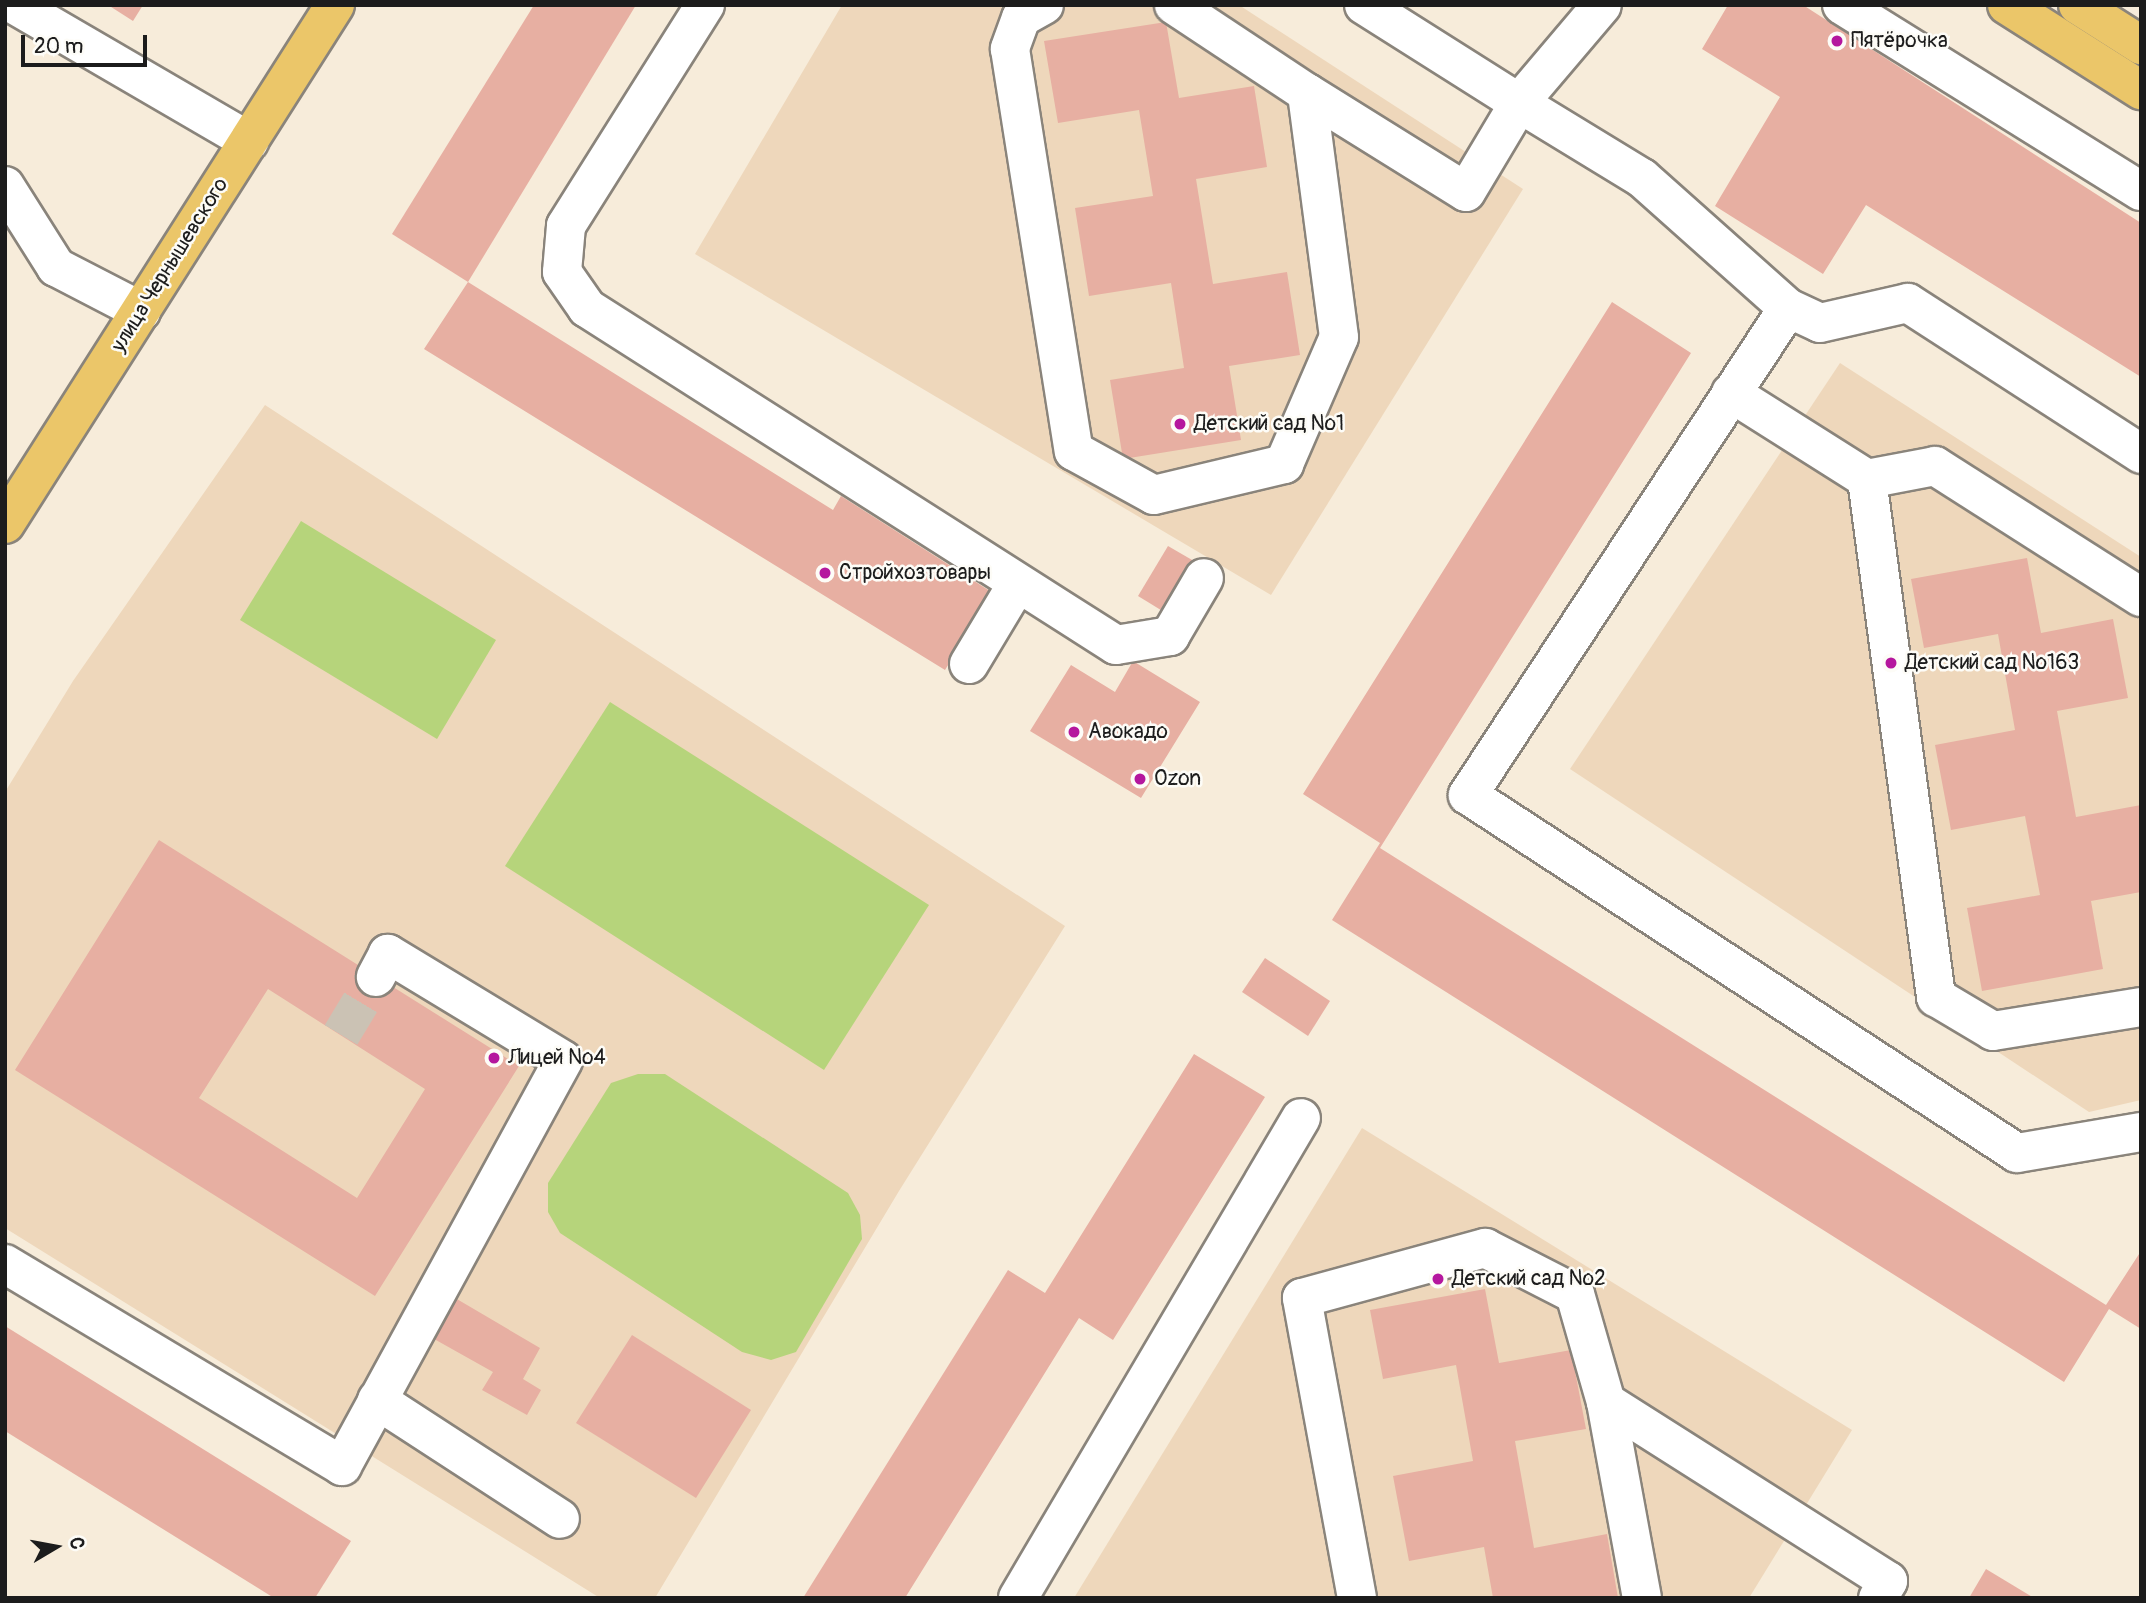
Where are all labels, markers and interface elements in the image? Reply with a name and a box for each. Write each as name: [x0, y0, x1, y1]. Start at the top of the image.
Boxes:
scale bar: [24, 21, 150, 65]
place label: Пятёрочка: [1851, 28, 1948, 54]
text: 20 m: [34, 33, 83, 60]
marker: Пятёрочка: [1829, 33, 1845, 49]
street label: улица Чернышевского: [106, 173, 234, 357]
place label: Детский сад №1: [1194, 411, 1344, 437]
marker: Детский сад №1: [1172, 416, 1188, 432]
place label: Стройхозтовары: [839, 560, 991, 586]
marker: Стройхозтовары: [817, 565, 833, 581]
place label: Детский сад №163: [1905, 650, 2079, 676]
marker: Детский сад №163: [1883, 655, 1899, 671]
place label: Авокадо: [1088, 719, 1168, 745]
marker: Авокадо: [1066, 724, 1082, 740]
place label: Ozon: [1154, 766, 1201, 792]
marker: Ozon: [1132, 771, 1148, 787]
place label: Лицей №4: [508, 1045, 606, 1071]
marker: Лицей №4: [486, 1050, 502, 1066]
place label: Детский сад №2: [1452, 1266, 1606, 1292]
marker: Детский сад №2: [1430, 1271, 1446, 1287]
north arrow: [21, 1512, 91, 1582]
text: С: [64, 1535, 90, 1551]

